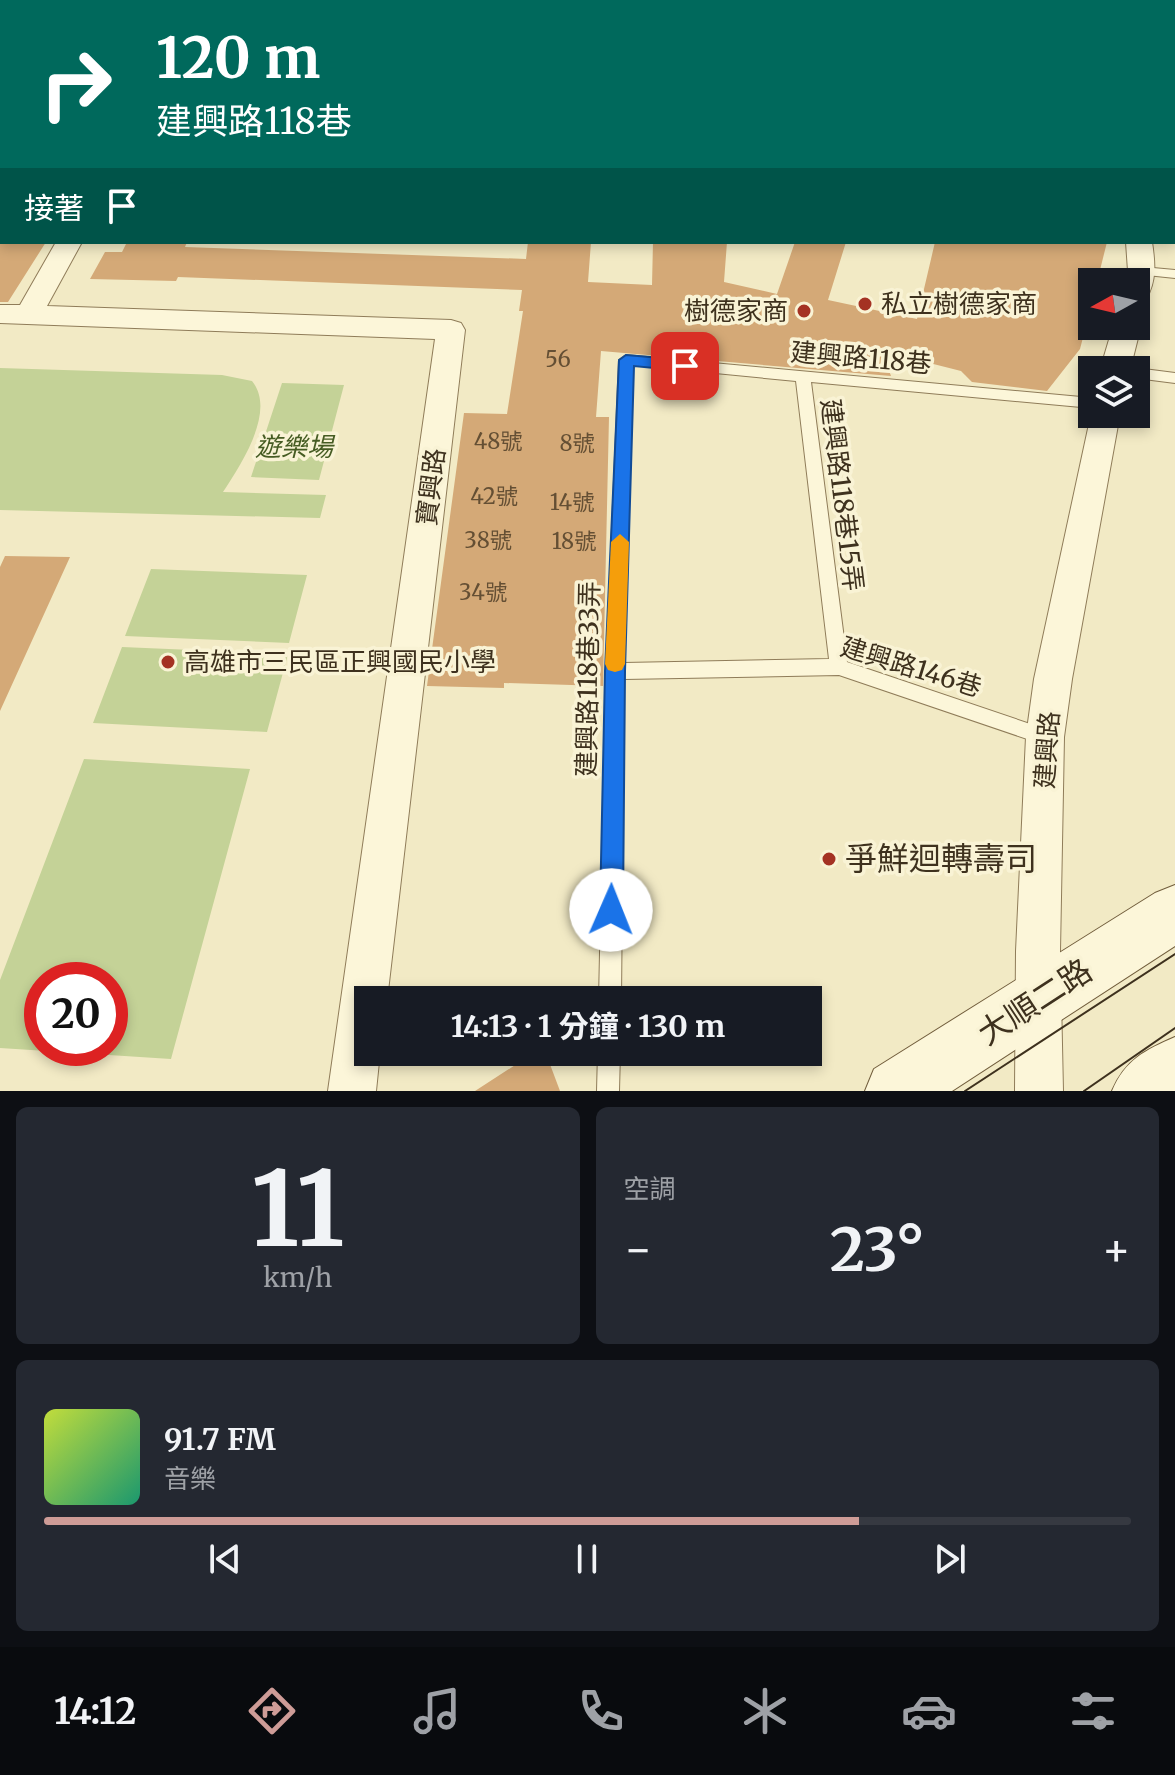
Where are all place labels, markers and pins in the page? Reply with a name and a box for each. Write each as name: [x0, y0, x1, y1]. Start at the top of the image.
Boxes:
place label: 私立樹德家商: [881, 287, 1037, 320]
place label: 樹德家商: [684, 294, 788, 327]
marker: 私立樹德家商: [856, 295, 874, 313]
marker: 樹德家商: [795, 302, 813, 320]
pin: [651, 332, 719, 400]
place label: 高雄市三民區正興國民小學: [184, 645, 496, 678]
marker: 高雄市三民區正興國民小學: [159, 653, 177, 671]
place label: 爭鮮迴轉壽司: [845, 839, 1037, 879]
marker: 爭鮮迴轉壽司: [820, 850, 838, 868]

